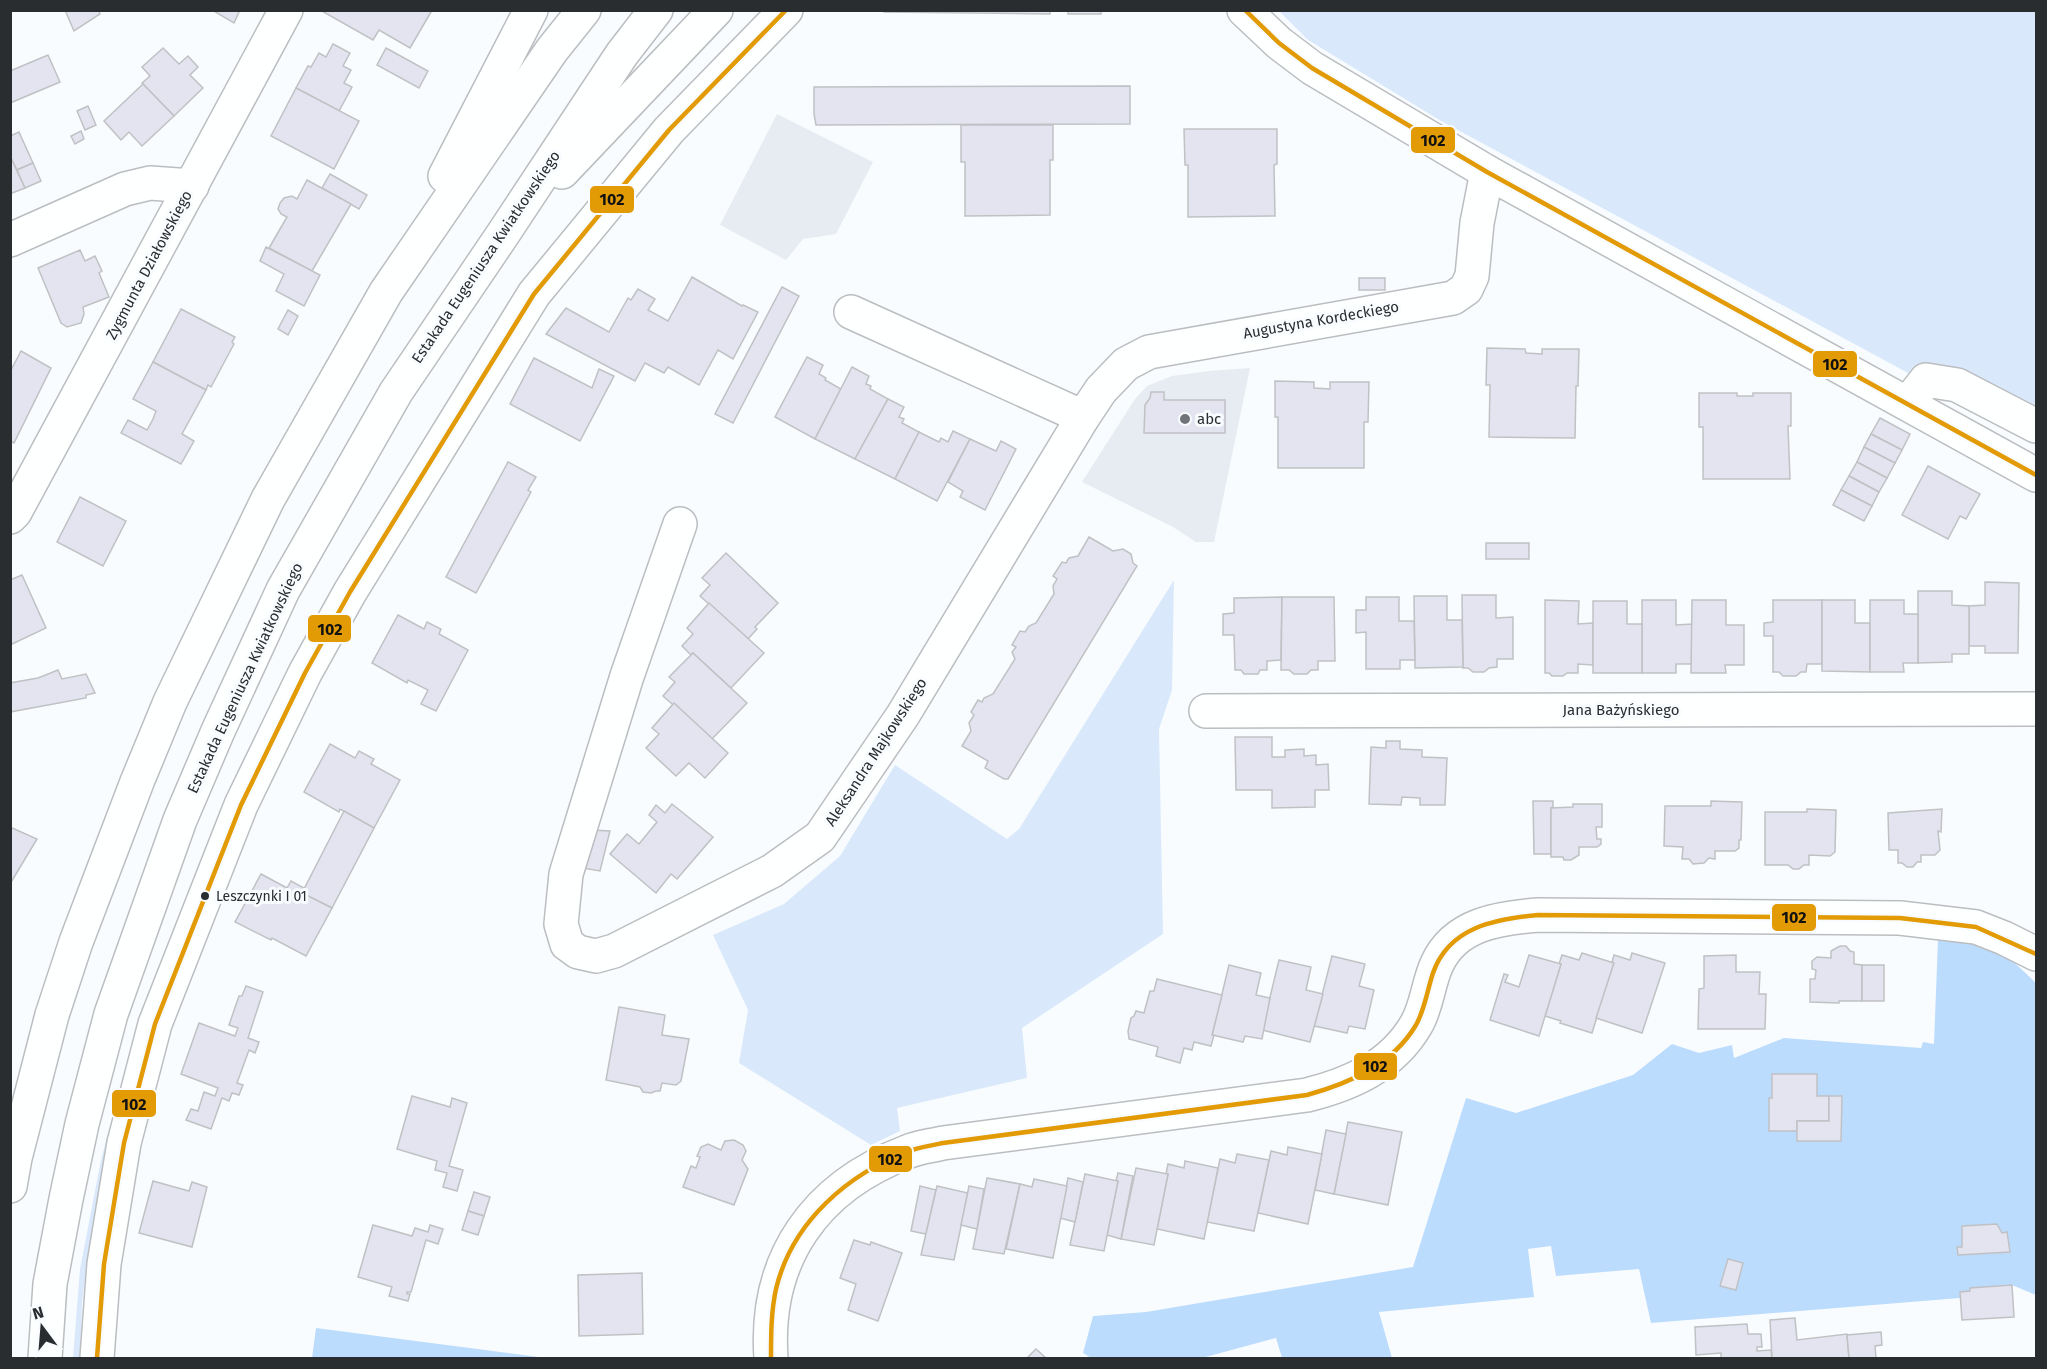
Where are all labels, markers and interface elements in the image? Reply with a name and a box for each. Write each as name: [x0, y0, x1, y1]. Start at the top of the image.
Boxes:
line badge: 102: [1410, 126, 1456, 154]
text: 102: [1421, 131, 1445, 150]
street label: Estakada Eugeniusza Kwiatkowskiego: [408, 147, 564, 367]
line badge: 102: [589, 185, 635, 214]
street label: Zygmunta Działowskiego: [102, 187, 196, 343]
text: 102: [600, 190, 624, 209]
street label: Augustyna Kordeckiego: [1242, 297, 1400, 343]
line badge: 102: [1812, 350, 1858, 378]
text: 102: [1823, 355, 1847, 374]
place label: abc: [1197, 410, 1221, 428]
marker: abc: [1178, 412, 1192, 426]
street label: Estakada Eugeniusza Kwiatkowskiego: [184, 560, 306, 796]
line badge: 102: [307, 614, 352, 643]
text: 102: [318, 620, 342, 639]
street label: Aleksandra Majkowskiego: [821, 674, 931, 830]
street label: Jana Bażyńskiego: [1562, 701, 1680, 719]
place label: Leszczynki I 01: [216, 888, 307, 905]
marker: Leszczynki I 01: [199, 890, 211, 902]
line badge: 102: [1771, 903, 1817, 932]
text: 102: [1782, 908, 1806, 927]
line badge: 102: [1353, 1052, 1398, 1081]
text: 102: [1363, 1057, 1387, 1076]
line badge: 102: [111, 1089, 157, 1118]
text: 102: [122, 1095, 146, 1114]
line badge: 102: [868, 1145, 913, 1173]
text: 102: [878, 1150, 902, 1169]
north arrow: [12, 1297, 72, 1357]
text: N: [30, 1302, 46, 1324]

